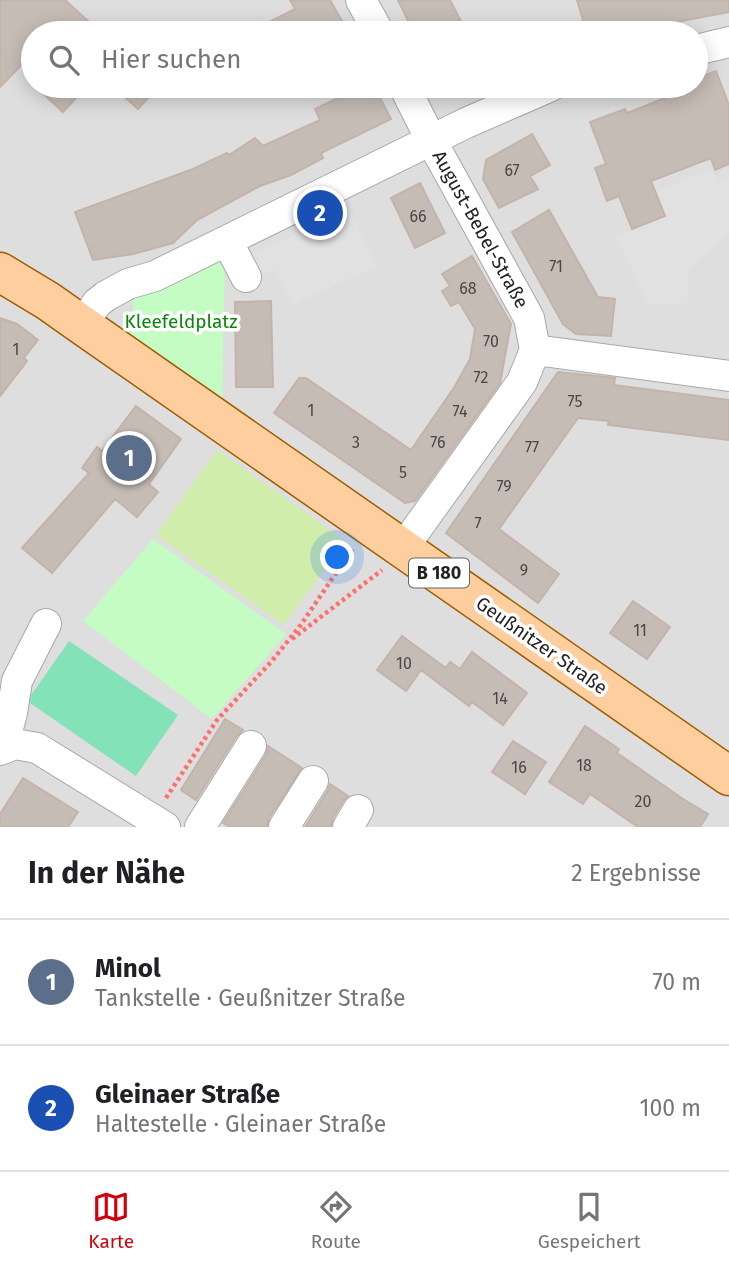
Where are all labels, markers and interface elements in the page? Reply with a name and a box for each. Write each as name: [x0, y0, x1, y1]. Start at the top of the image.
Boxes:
search box: [21, 21, 708, 98]
icon: search: [45, 41, 83, 79]
text: Hier suchen: [101, 44, 241, 75]
street label: August-Bebel-Straße: [428, 146, 534, 312]
house number: 67: [504, 161, 520, 180]
pin: 2: [297, 187, 343, 239]
house number: 66: [409, 207, 427, 226]
house number: 71: [549, 257, 563, 276]
house number: 68: [459, 279, 477, 298]
park label: Kleefeldplatz: [125, 310, 238, 333]
house number: 70: [483, 332, 499, 351]
house number: 1: [13, 340, 19, 359]
house number: 72: [474, 368, 488, 387]
house number: 75: [568, 392, 582, 411]
house number: 1: [308, 401, 314, 420]
house number: 74: [453, 402, 468, 421]
pin: 1: [106, 432, 152, 484]
house number: 3: [352, 433, 360, 452]
house number: 76: [430, 433, 446, 452]
house number: 77: [525, 438, 539, 457]
house number: 5: [399, 463, 407, 482]
house number: 79: [496, 477, 512, 496]
house number: 7: [474, 514, 482, 533]
your location: [320, 540, 354, 574]
road number: B 180: [409, 558, 469, 588]
house number: 9: [520, 561, 528, 580]
street label: Geußnitzer Straße: [472, 592, 612, 699]
house number: 11: [633, 621, 647, 640]
house number: 10: [396, 654, 412, 673]
house number: 14: [492, 689, 508, 708]
house number: 18: [576, 756, 592, 775]
house number: 16: [511, 758, 527, 777]
house number: 20: [635, 792, 651, 811]
text: In der Nähe: [28, 855, 185, 891]
text: 2 Ergebnisse: [571, 859, 701, 887]
text: Minol: [95, 953, 161, 984]
text: 1: [46, 968, 56, 996]
text: 70 m: [652, 968, 701, 996]
text: Tankstelle · Geußnitzer Straße: [95, 984, 406, 1012]
text: Gleinaer Straße: [95, 1079, 280, 1110]
text: 2: [45, 1094, 57, 1122]
text: 100 m: [640, 1094, 701, 1122]
text: Haltestelle · Gleinaer Straße: [95, 1110, 386, 1138]
tab: Karte: [88, 1188, 134, 1253]
tab: Route: [311, 1188, 361, 1253]
tab: Gespeichert: [538, 1188, 641, 1253]

